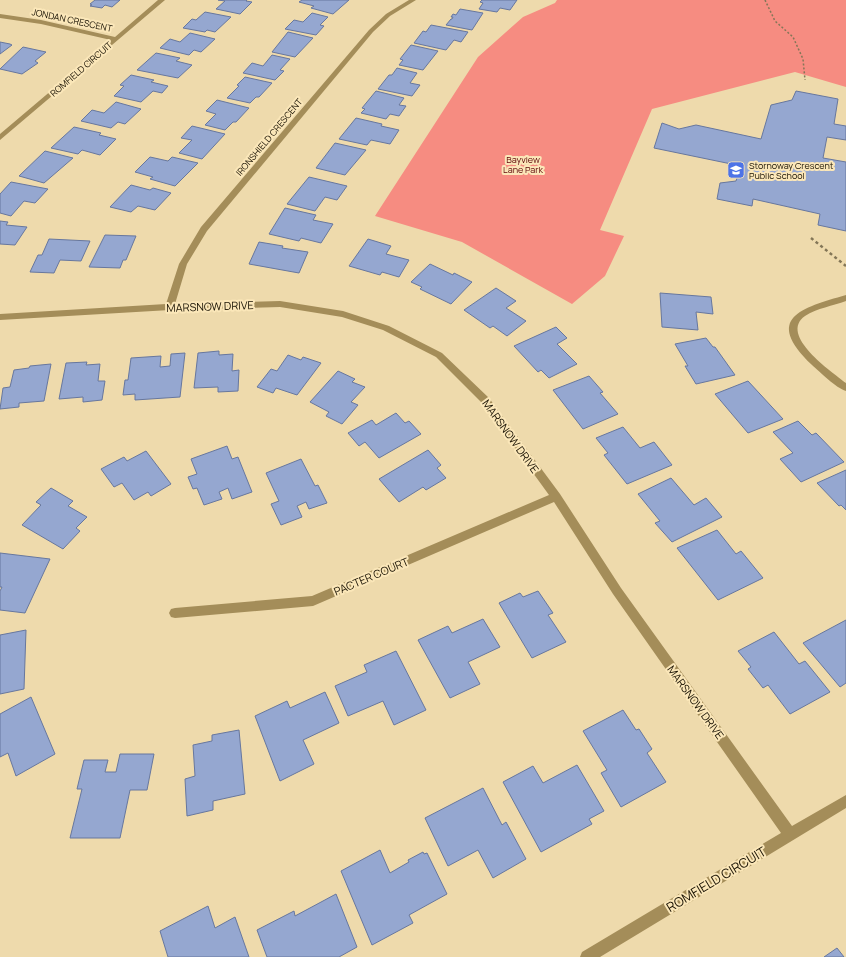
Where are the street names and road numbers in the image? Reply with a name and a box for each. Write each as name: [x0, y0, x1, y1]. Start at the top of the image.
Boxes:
street label: JONDAN CRESCENT: [31, 5, 114, 35]
street label: ROMFIELD CIRCUIT: [47, 38, 115, 100]
street label: IRONSHIELD CRESCENT: [233, 95, 306, 179]
street label: MARSNOW DRIVE: [166, 297, 254, 315]
street label: MARSNOW DRIVE: [479, 396, 543, 476]
street label: PACTER COURT: [331, 553, 411, 598]
street label: MARSNOW DRIVE: [664, 662, 728, 742]
street label: ROMFIELD CIRCUIT: [663, 842, 769, 916]

